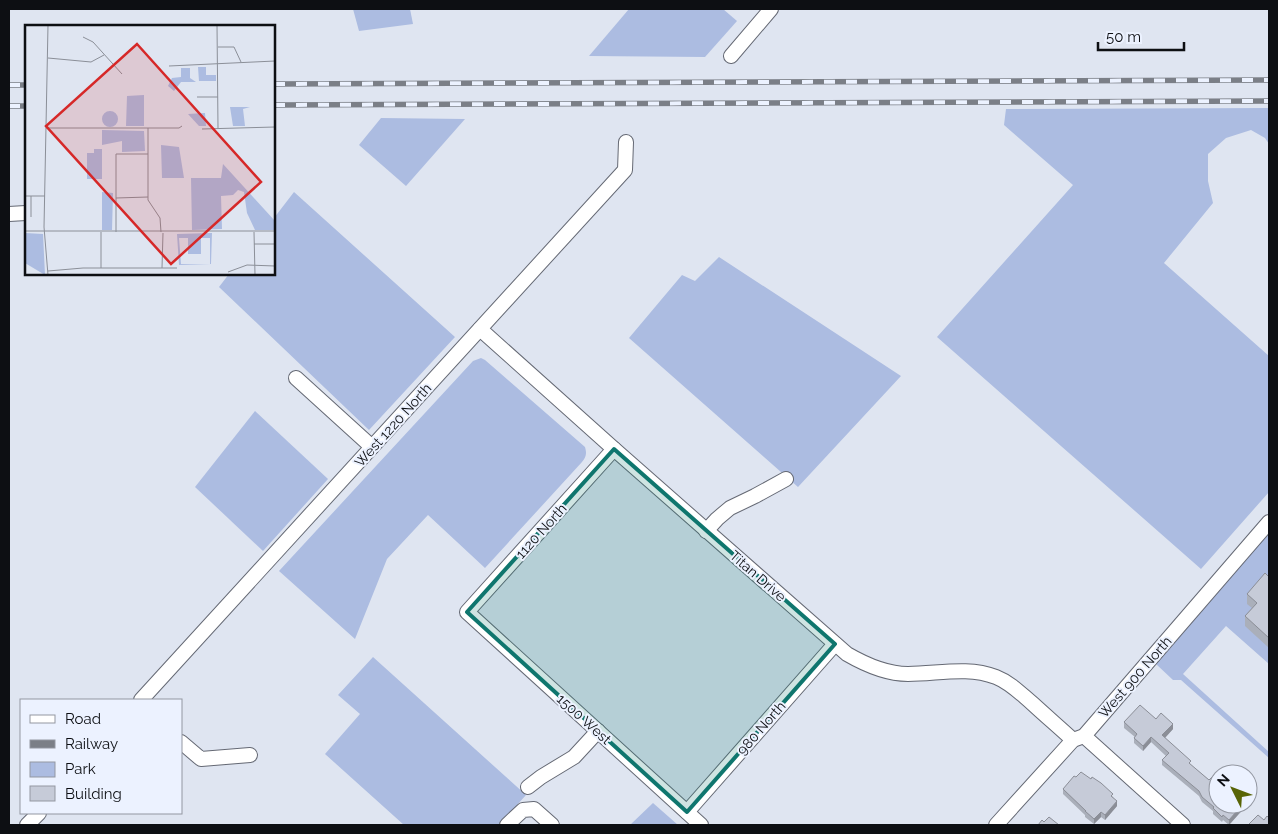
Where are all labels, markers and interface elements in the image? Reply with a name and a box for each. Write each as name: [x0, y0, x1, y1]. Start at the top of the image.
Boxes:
scale bar: [1098, 20, 1184, 52]
inset map: [25, 25, 275, 275]
text: 50 m: [1106, 28, 1141, 46]
street label: West 1220 North: [351, 380, 435, 470]
street label: 1120 North: [512, 500, 570, 562]
street label: Titan Drive: [727, 547, 789, 605]
street label: West 900 North: [1095, 633, 1175, 721]
street label: 1500 West: [554, 691, 615, 748]
street label: 980 North: [733, 698, 789, 758]
legend: [20, 699, 182, 814]
text: Road: [65, 710, 101, 728]
text: Railway: [65, 735, 118, 753]
text: Park: [65, 760, 96, 778]
north arrow: [1208, 764, 1258, 814]
text: N: [1214, 771, 1233, 790]
text: Building: [65, 785, 122, 803]

